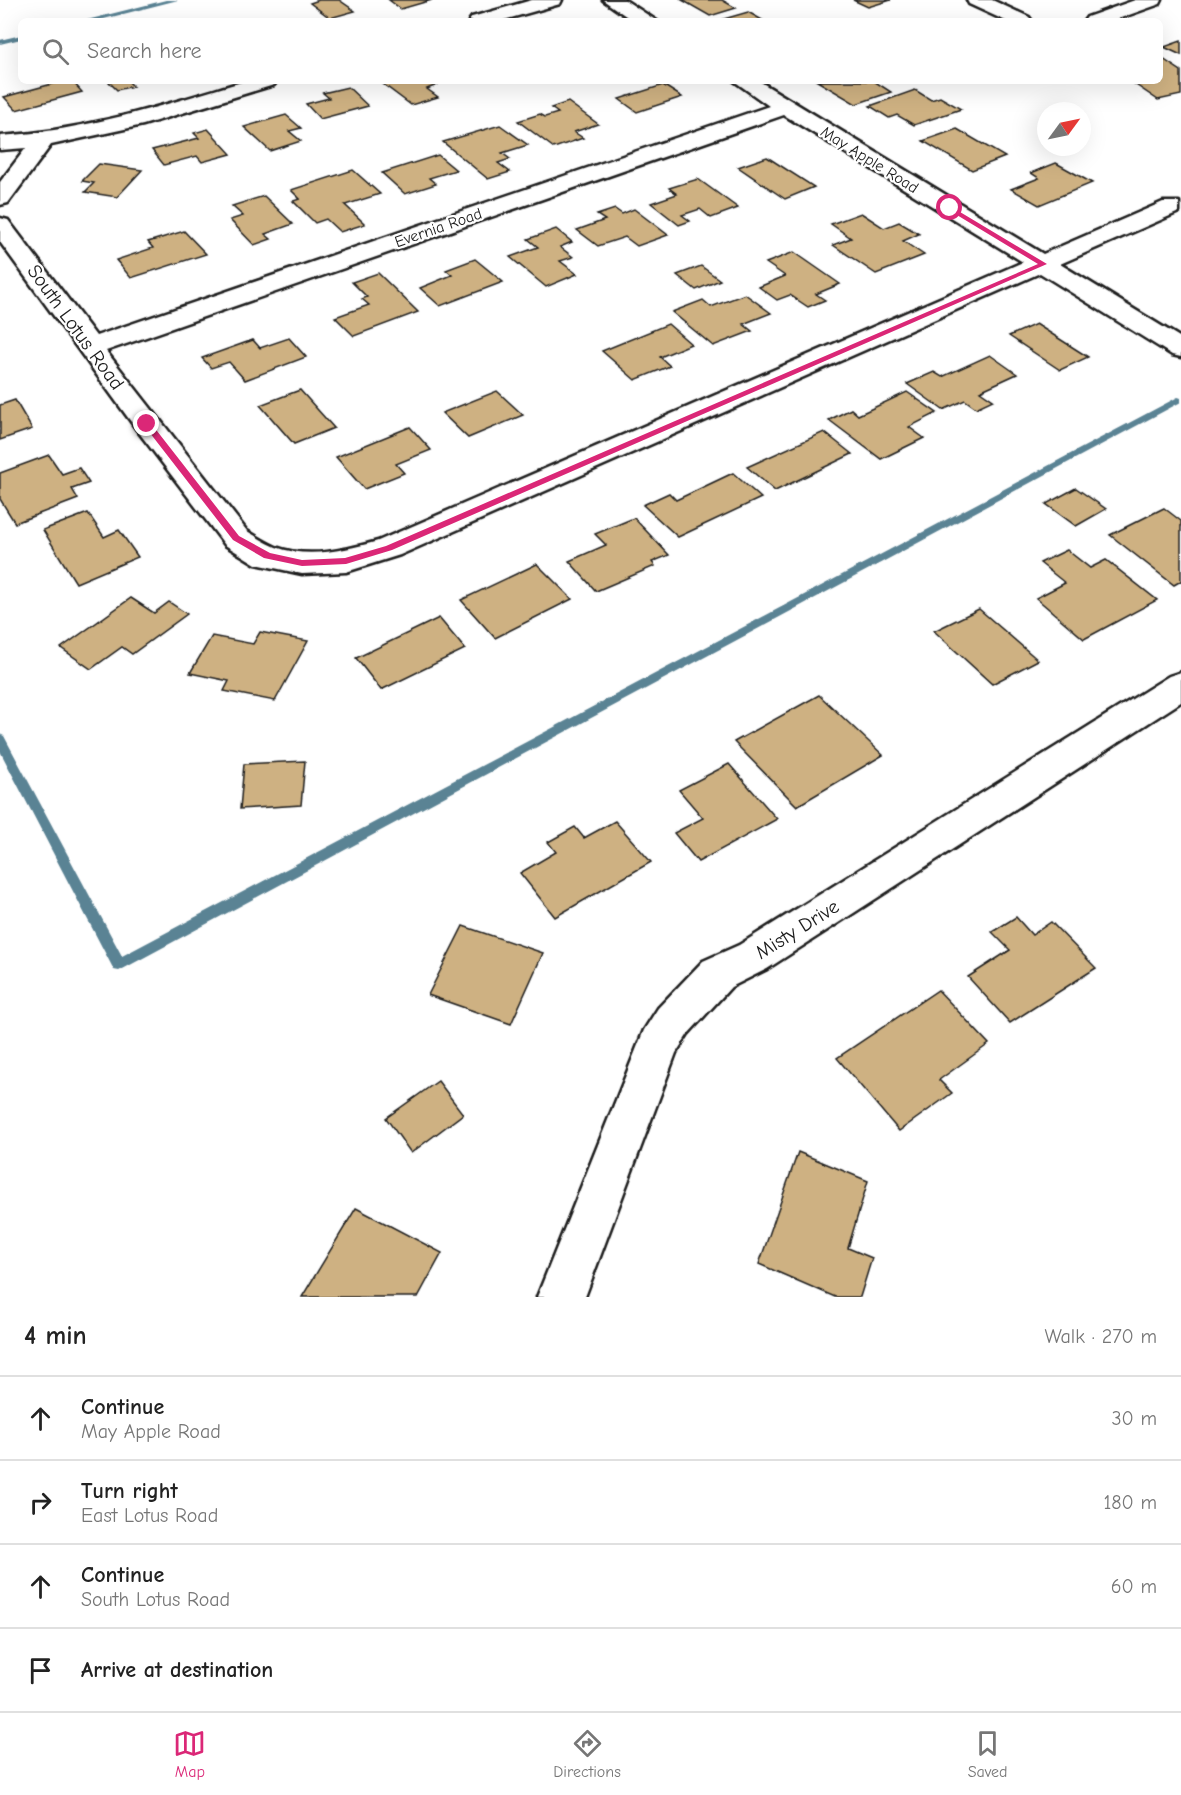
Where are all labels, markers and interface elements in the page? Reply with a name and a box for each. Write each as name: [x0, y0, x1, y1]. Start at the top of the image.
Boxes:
search box: [18, 18, 1163, 84]
icon: search: [39, 35, 72, 68]
text: Search here: [87, 38, 202, 64]
north arrow: [1037, 102, 1091, 156]
street label: May Apple Road: [817, 123, 922, 197]
route start: [936, 194, 962, 220]
street label: Evernia Road: [392, 205, 484, 251]
street label: South Lotus Road: [22, 260, 129, 394]
route end: [133, 410, 159, 436]
street label: Misty Drive: [751, 895, 843, 964]
text: 4 min: [24, 1321, 87, 1351]
text: Walk · 270 m: [1044, 1325, 1157, 1348]
text: Continue: [81, 1394, 164, 1420]
icon: ahead: [24, 1402, 57, 1435]
text: 30 m: [1111, 1407, 1157, 1430]
text: May Apple Road: [81, 1420, 221, 1443]
text: Turn right: [81, 1478, 178, 1504]
icon: right: [24, 1486, 57, 1519]
text: 180 m: [1103, 1491, 1157, 1514]
text: East Lotus Road: [81, 1504, 218, 1527]
text: Continue: [81, 1562, 164, 1588]
icon: ahead: [24, 1570, 57, 1603]
text: 60 m: [1111, 1575, 1157, 1598]
text: South Lotus Road: [81, 1588, 230, 1611]
icon: arrive: [24, 1654, 57, 1687]
text: Arrive at destination: [81, 1657, 273, 1683]
tab: Map: [173, 1727, 206, 1781]
tab: Directions: [553, 1727, 621, 1781]
tab: Saved: [968, 1727, 1008, 1781]

